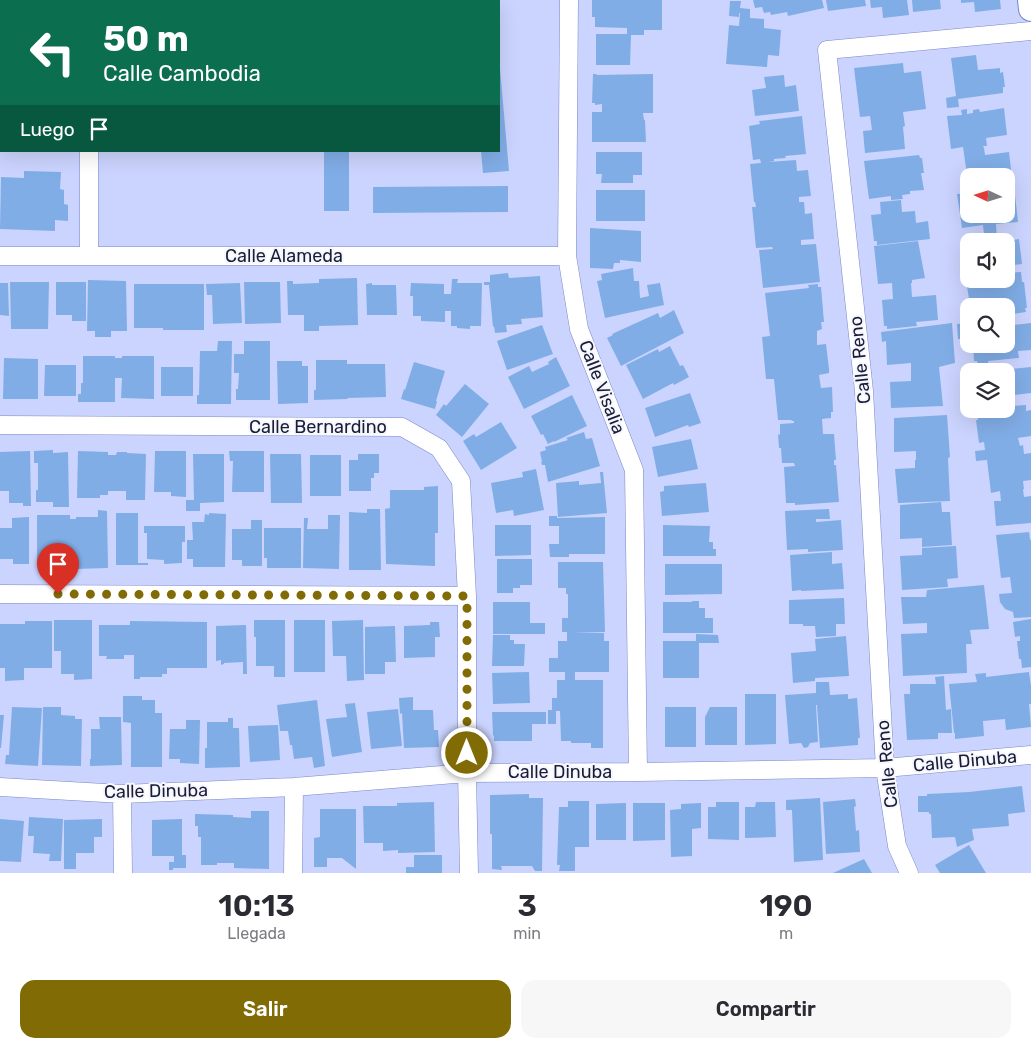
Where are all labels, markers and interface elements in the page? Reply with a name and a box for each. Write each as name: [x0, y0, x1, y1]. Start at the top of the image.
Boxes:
text: 50 m: [103, 18, 189, 60]
icon: left: [20, 20, 85, 85]
text: Calle Cambodia: [103, 60, 261, 87]
icon: arrive: [85, 115, 113, 143]
text: Luego: [20, 118, 75, 141]
north arrow: [960, 168, 1015, 222]
map controls: [960, 168, 1015, 418]
button: sound: [960, 233, 1015, 288]
street label: Calle Alameda: [225, 245, 343, 267]
button: search: [960, 298, 1015, 353]
street label: Calle Reno: [844, 315, 876, 405]
street label: Calle Visalia: [574, 337, 630, 437]
button: layers: [960, 363, 1015, 418]
street label: Calle Bernardino: [249, 416, 387, 438]
pin: [37, 543, 79, 594]
icon: arrive: [44, 550, 72, 578]
street label: Calle Reno: [871, 719, 903, 809]
position arrow: [440, 726, 492, 778]
street label: Calle Dinuba: [912, 745, 1018, 777]
street label: Calle Dinuba: [508, 761, 612, 783]
street label: Calle Dinuba: [104, 779, 208, 803]
text: 10:13: [218, 888, 295, 924]
text: 3: [517, 888, 537, 924]
text: 190: [759, 888, 813, 924]
text: Llegada: [227, 924, 286, 943]
text: min: [513, 924, 541, 943]
text: m: [779, 924, 793, 943]
button: Salir: [20, 980, 511, 1038]
button: Compartir: [521, 980, 1011, 1038]

